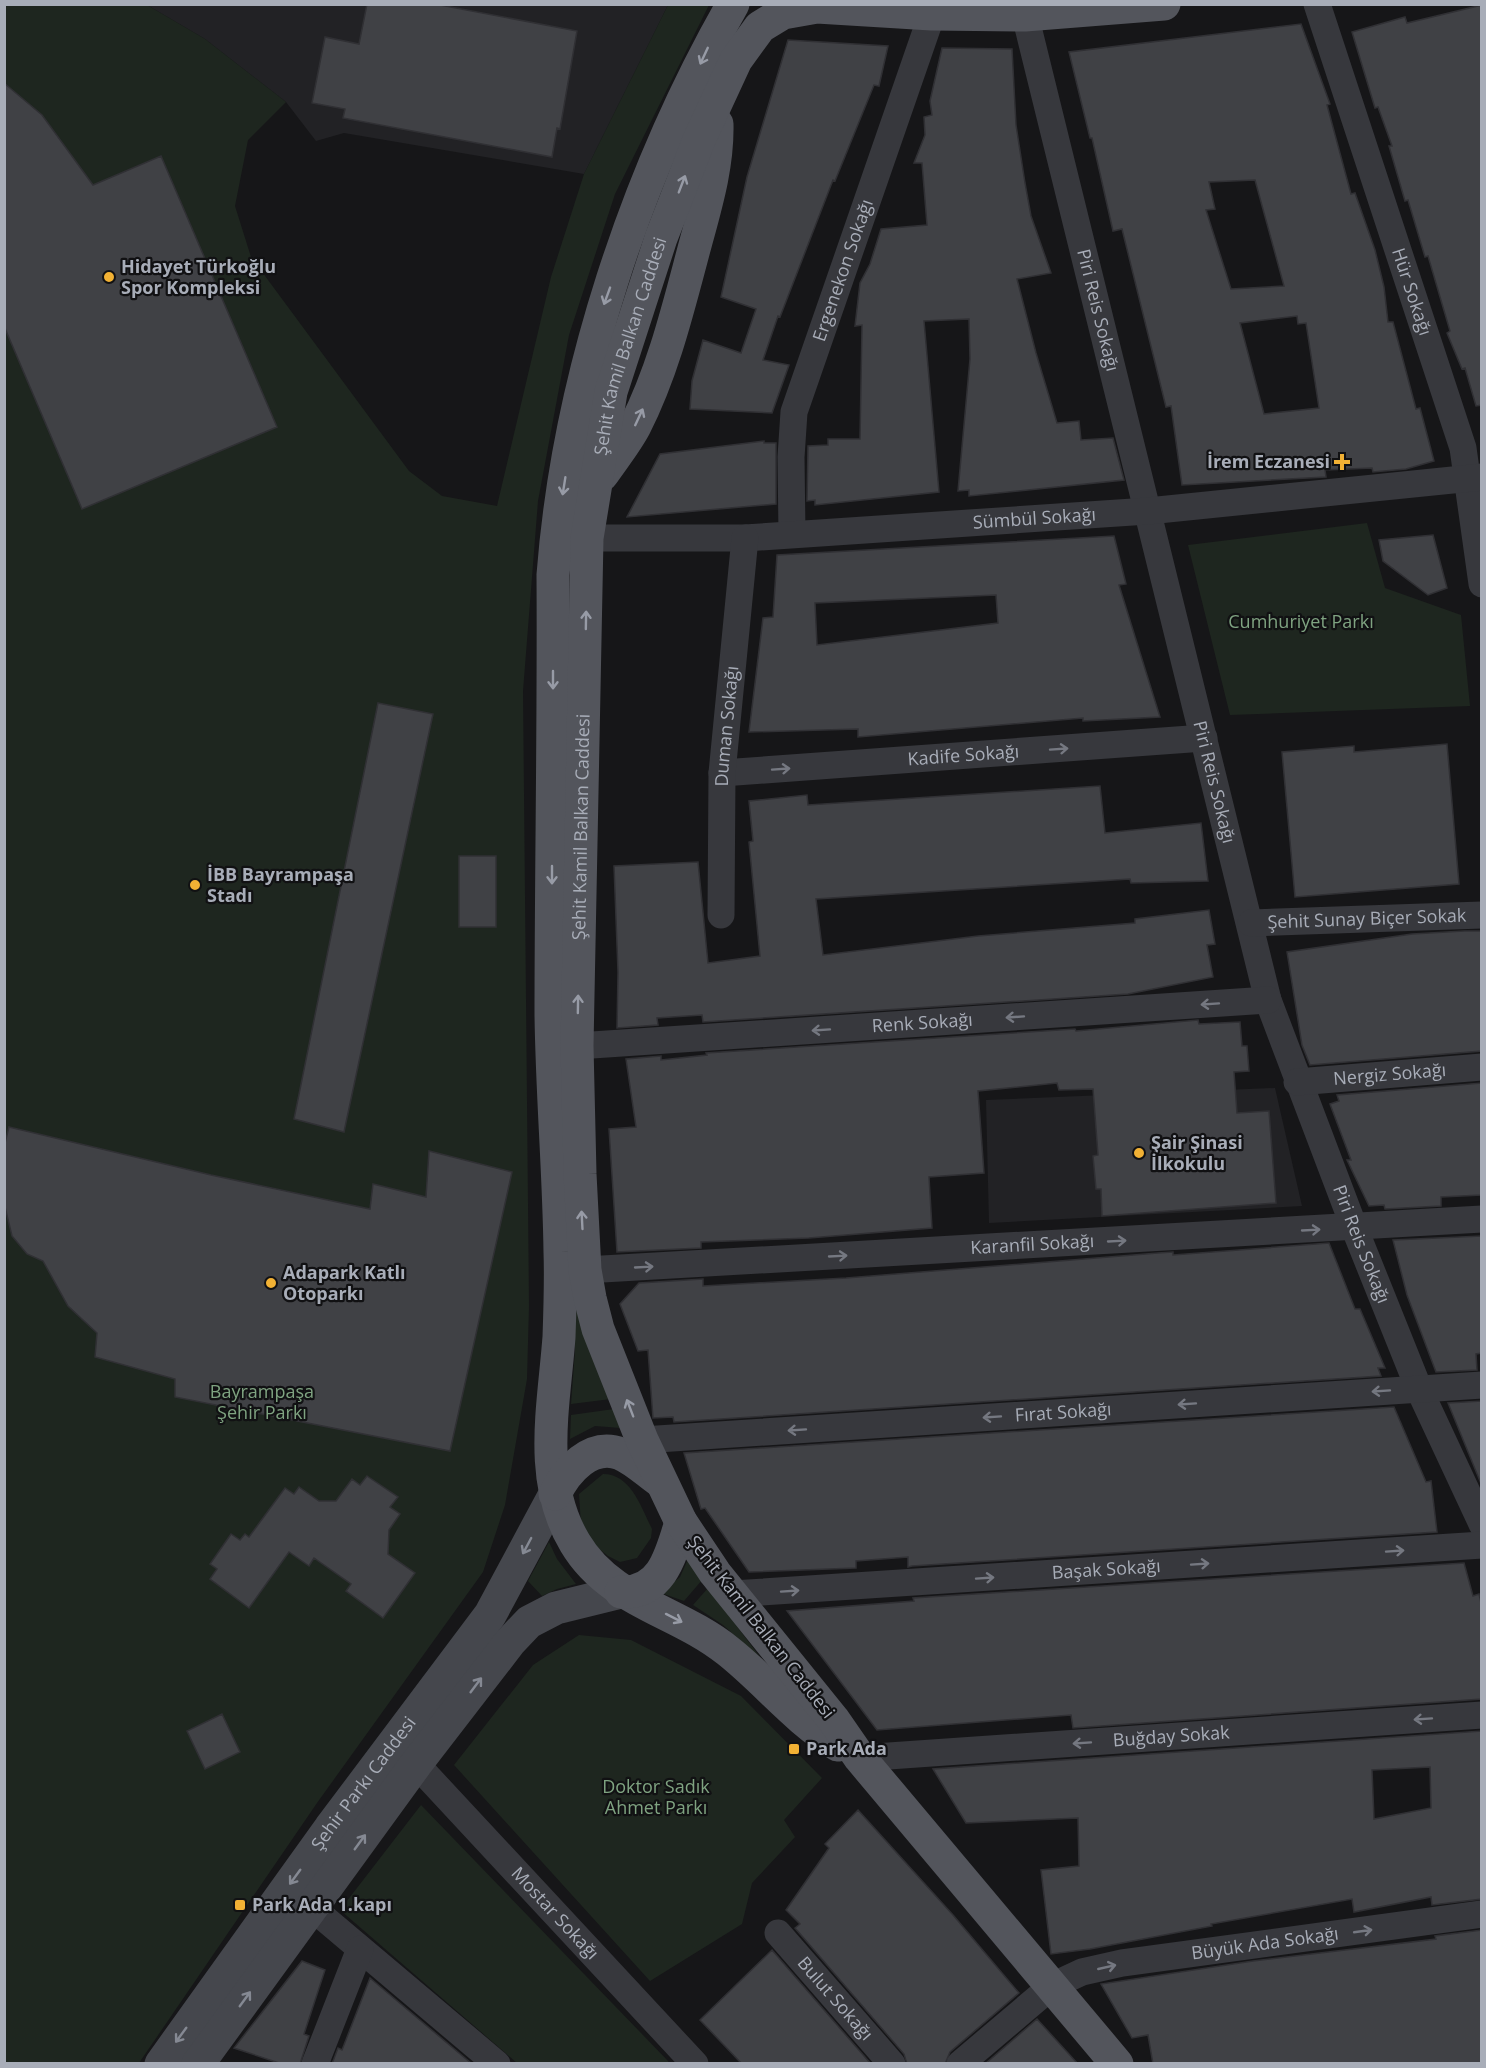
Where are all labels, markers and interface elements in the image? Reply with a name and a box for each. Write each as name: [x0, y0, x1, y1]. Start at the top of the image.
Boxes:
one-way arrow: [698, 46, 710, 64]
one-way arrow: [677, 175, 688, 193]
street label: Ergenekon Sokağı: [806, 196, 878, 344]
street label: Şehit Kamil Balkan Caddesi: [588, 234, 672, 457]
street label: Hür Sokağı: [1387, 245, 1438, 338]
street label: Piri Reis Sokağı: [1072, 246, 1125, 374]
place label: Hidayet Türkoğlu Spor Kompleksi: [121, 254, 276, 299]
marker: Hidayet Türkoğlu Spor Kompleksi: [102, 270, 116, 284]
one-way arrow: [601, 286, 612, 305]
one-way arrow: [633, 409, 645, 427]
place label: İrem Eczanesi: [1207, 449, 1330, 473]
marker: İrem Eczanesi: [1335, 455, 1349, 469]
one-way arrow: [558, 476, 569, 495]
street label: Sümbül Sokağı: [972, 502, 1097, 534]
park label: Cumhuriyet Parkı: [1228, 609, 1374, 633]
one-way arrow: [580, 611, 591, 631]
street label: Duman Sokağı: [709, 665, 743, 787]
one-way arrow: [547, 670, 559, 690]
street label: Şehit Kamil Balkan Caddesi: [566, 714, 595, 940]
street label: Piri Reis Sokağı: [1189, 718, 1242, 846]
street label: Kadife Sokağı: [907, 738, 1020, 770]
one-way arrow: [1049, 743, 1069, 754]
one-way arrow: [770, 763, 790, 774]
place label: İBB Bayrampaşa Stadı: [207, 862, 354, 907]
one-way arrow: [546, 865, 558, 885]
marker: İBB Bayrampaşa Stadı: [188, 878, 202, 892]
street label: Şehit Sunay Biçer Sokak: [1267, 903, 1467, 933]
one-way arrow: [572, 995, 584, 1015]
one-way arrow: [1200, 999, 1220, 1010]
street label: Renk Sokağı: [871, 1007, 973, 1037]
one-way arrow: [1006, 1012, 1026, 1023]
one-way arrow: [811, 1024, 831, 1035]
street label: Nergiz Sokağı: [1332, 1057, 1447, 1090]
place label: Şair Şinasi İlkokulu: [1151, 1130, 1243, 1175]
marker: Şair Şinasi İlkokulu: [1132, 1146, 1146, 1160]
street label: Piri Reis Sokağı: [1328, 1181, 1396, 1307]
one-way arrow: [577, 1211, 588, 1231]
one-way arrow: [1301, 1224, 1321, 1235]
street label: Karanfil Sokağı: [970, 1228, 1095, 1259]
one-way arrow: [1106, 1235, 1126, 1246]
one-way arrow: [828, 1251, 848, 1262]
place label: Adapark Katlı Otoparkı: [283, 1260, 406, 1305]
one-way arrow: [633, 1262, 653, 1273]
marker: Adapark Katlı Otoparkı: [264, 1276, 278, 1290]
park label: Bayrampaşa Şehir Parkı: [210, 1379, 314, 1424]
one-way arrow: [1372, 1386, 1392, 1397]
street label: Fırat Sokağı: [1014, 1396, 1112, 1427]
one-way arrow: [624, 1399, 635, 1417]
one-way arrow: [1177, 1399, 1197, 1410]
one-way arrow: [983, 1411, 1003, 1422]
one-way arrow: [788, 1424, 808, 1435]
street label: Şehit Kamil Balkan Caddesi: [683, 1530, 841, 1723]
one-way arrow: [521, 1537, 533, 1554]
one-way arrow: [1385, 1545, 1405, 1556]
street label: Başak Sokağı: [1051, 1553, 1161, 1584]
one-way arrow: [1190, 1558, 1210, 1569]
one-way arrow: [974, 1572, 994, 1583]
one-way arrow: [780, 1585, 800, 1596]
one-way arrow: [664, 1612, 682, 1624]
one-way arrow: [469, 1677, 482, 1693]
street label: Şehir Parkı Caddesi: [305, 1711, 421, 1855]
one-way arrow: [1414, 1714, 1434, 1725]
street label: Buğday Sokak: [1112, 1719, 1231, 1751]
place label: Park Ada: [806, 1736, 887, 1760]
one-way arrow: [1072, 1738, 1092, 1749]
marker: Park Ada: [787, 1742, 801, 1756]
park label: Doktor Sadık Ahmet Parkı: [602, 1774, 710, 1819]
one-way arrow: [354, 1834, 366, 1850]
street label: Mostar Sokağı: [506, 1861, 605, 1964]
one-way arrow: [288, 1868, 301, 1884]
place label: Park Ada 1.kapı: [252, 1892, 392, 1916]
marker: Park Ada 1.kapı: [233, 1898, 247, 1912]
street label: Büyük Ada Sokağı: [1190, 1921, 1340, 1964]
one-way arrow: [1352, 1925, 1372, 1936]
street label: Bulut Sokağı: [793, 1951, 879, 2045]
one-way arrow: [1097, 1960, 1116, 1972]
one-way arrow: [239, 1992, 251, 2008]
one-way arrow: [175, 2027, 187, 2043]

